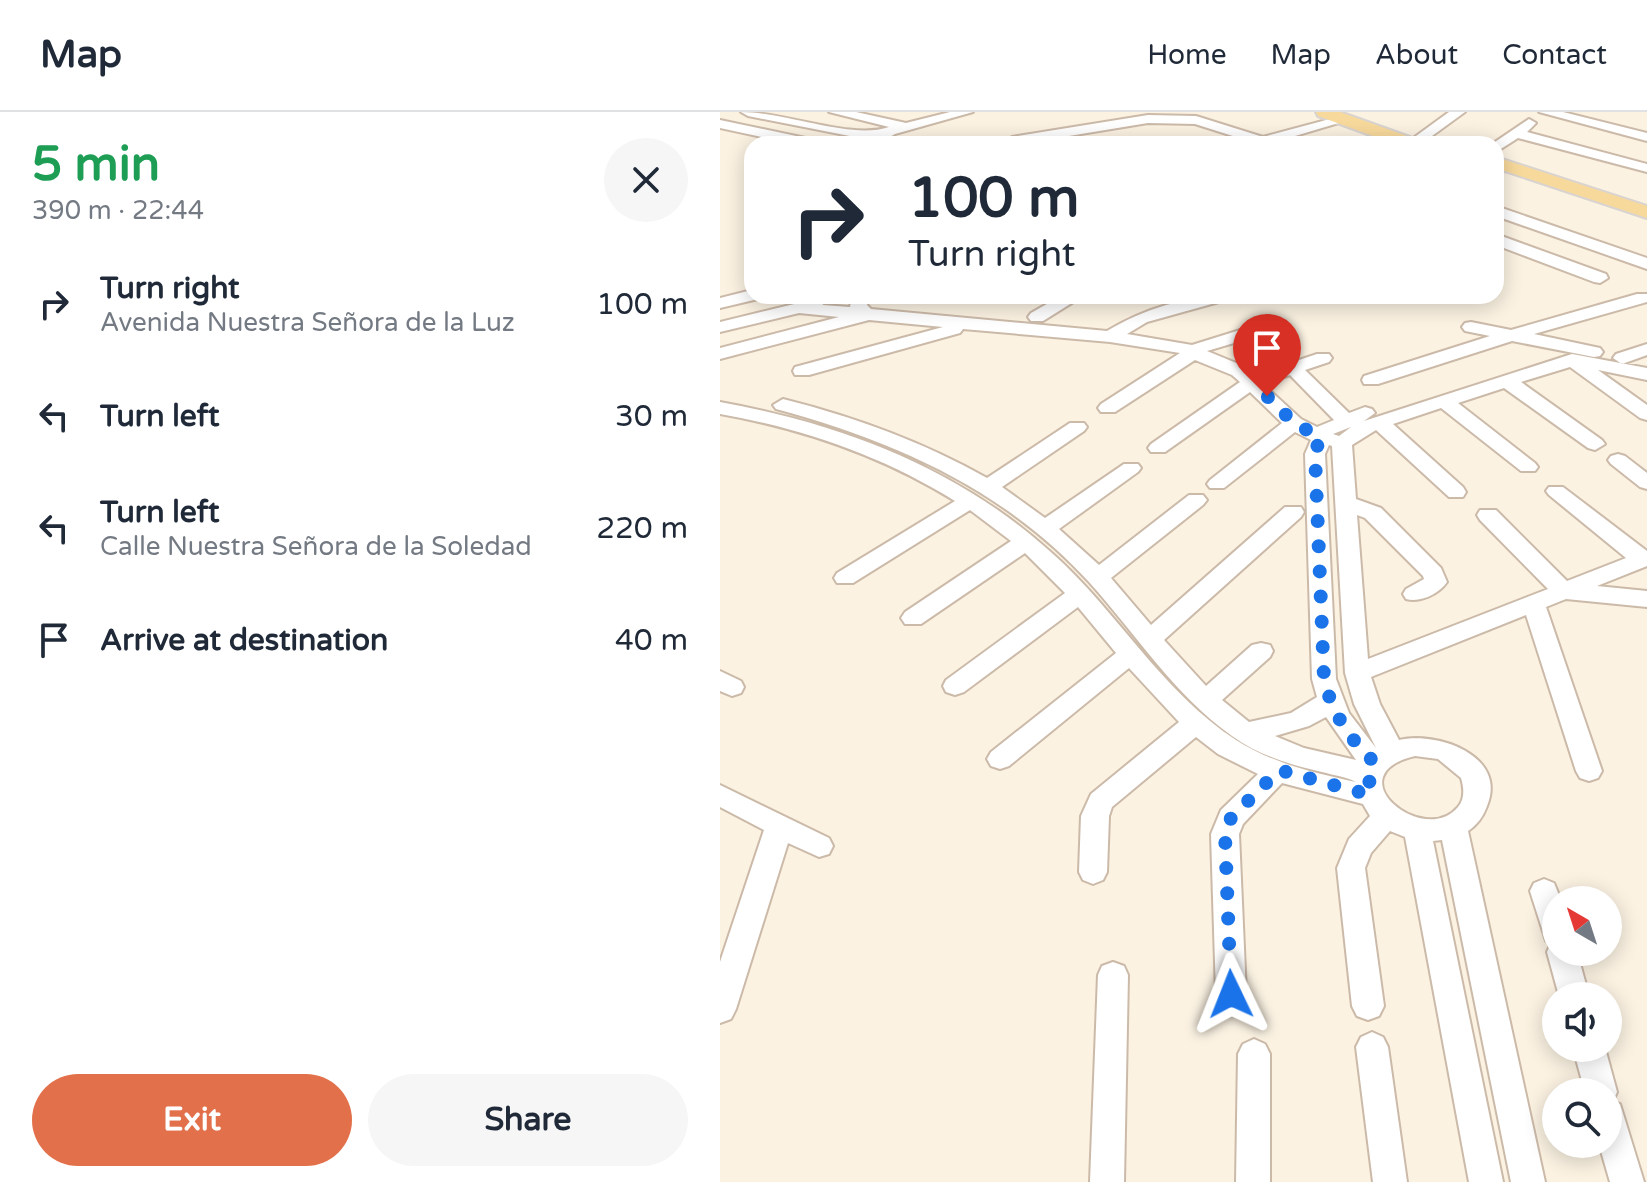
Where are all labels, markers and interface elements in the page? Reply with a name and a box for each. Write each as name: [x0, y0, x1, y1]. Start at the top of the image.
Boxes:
text: Map: [40, 32, 122, 78]
text: Home: [1147, 38, 1227, 72]
text: Map: [1271, 38, 1331, 72]
text: About: [1375, 38, 1458, 72]
text: Contact: [1502, 38, 1607, 72]
text: 5 min: [32, 136, 160, 194]
button: close: [604, 138, 688, 222]
text: 100 m: [908, 165, 1079, 232]
icon: right: [776, 168, 880, 272]
text: 390 m · 22:44: [32, 195, 204, 226]
text: Turn right: [908, 233, 1075, 276]
text: Turn right: [100, 270, 240, 307]
icon: right: [32, 282, 76, 326]
text: 100 m: [596, 286, 688, 323]
text: Avenida Nuestra Señora de la Luz: [100, 307, 515, 338]
pin: [1233, 314, 1301, 396]
icon: arrive: [1245, 326, 1289, 370]
icon: left: [32, 394, 76, 438]
text: Turn left: [100, 398, 219, 435]
text: 30 m: [615, 398, 688, 435]
text: Turn left: [100, 494, 219, 531]
icon: left: [32, 506, 76, 550]
text: 220 m: [596, 510, 688, 547]
text: Calle Nuestra Señora de la Soledad: [100, 531, 532, 562]
icon: arrive: [32, 618, 76, 662]
text: Arrive at destination: [100, 622, 388, 659]
text: 40 m: [615, 622, 688, 659]
north arrow: [1542, 886, 1622, 966]
map controls: [1542, 886, 1622, 1158]
position arrow: [1189, 952, 1273, 1036]
button: sound: [1542, 982, 1622, 1062]
button: Exit: [32, 1074, 352, 1166]
button: Share: [368, 1074, 688, 1166]
button: search: [1542, 1078, 1622, 1158]

